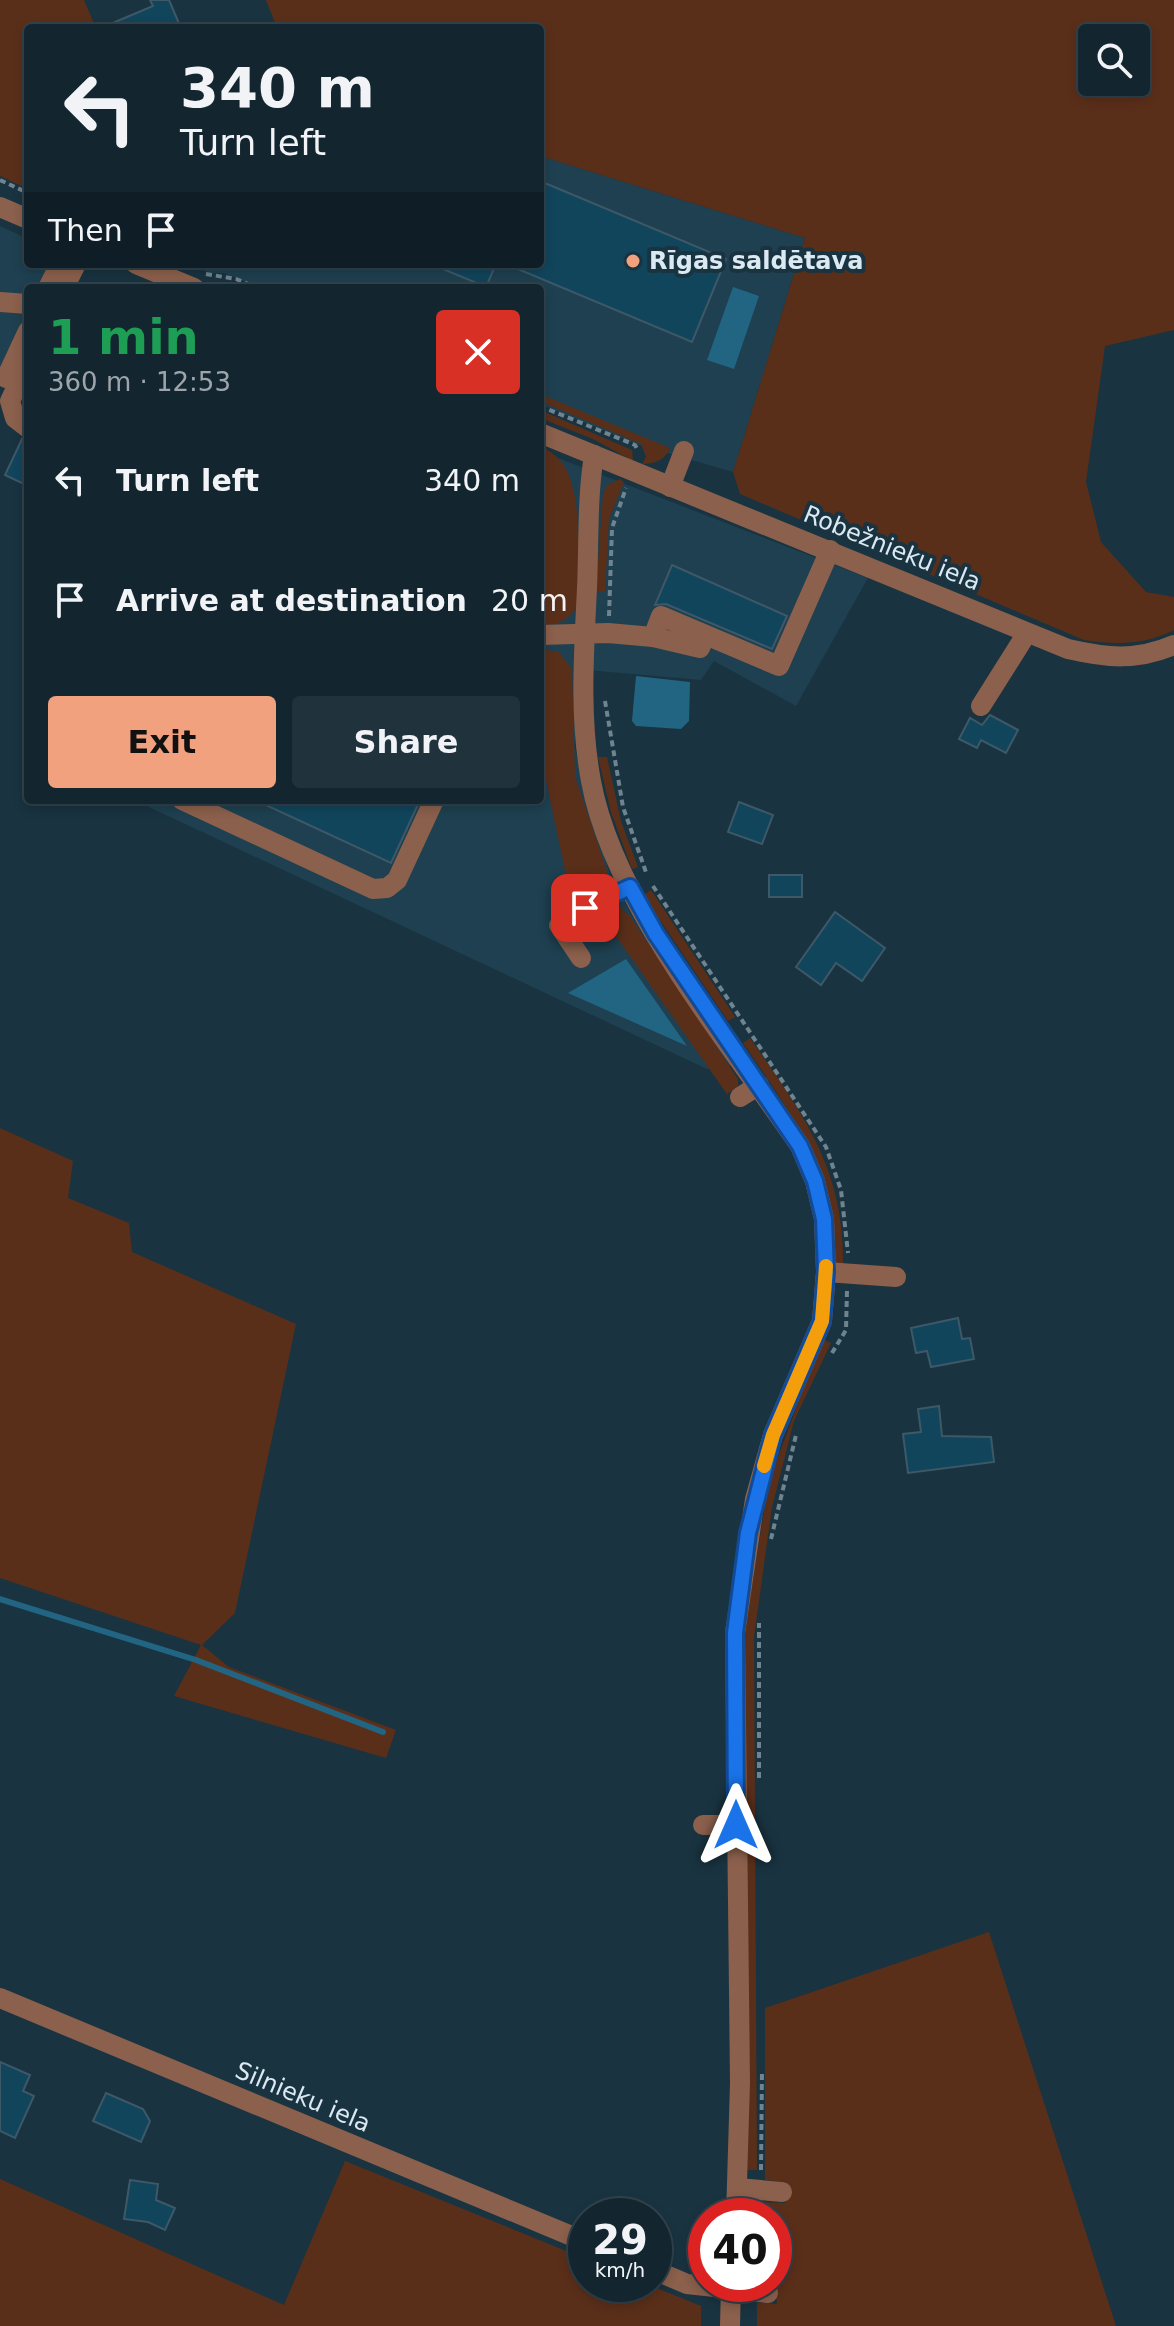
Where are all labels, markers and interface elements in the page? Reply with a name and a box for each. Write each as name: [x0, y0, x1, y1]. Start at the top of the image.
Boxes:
map controls: [1078, 24, 1150, 96]
button: search: [1078, 24, 1150, 96]
text: 340 m: [180, 55, 375, 120]
icon: left: [48, 56, 152, 160]
text: Turn left: [180, 122, 326, 163]
icon: arrive: [139, 208, 183, 252]
text: Then: [48, 213, 123, 248]
place label: Rīgas saldētava: [649, 247, 863, 275]
marker: Rīgas saldētava: [624, 252, 642, 270]
text: 1 min: [48, 309, 199, 365]
button: close: [436, 310, 520, 394]
text: 360 m · 12:53: [48, 367, 231, 397]
icon: left: [48, 458, 92, 502]
text: Turn left: [116, 463, 259, 498]
text: 340 m: [424, 463, 520, 498]
street label: Robežnieku iela: [799, 500, 985, 596]
icon: arrive: [48, 578, 92, 622]
text: Arrive at destination: [116, 583, 467, 618]
text: 20 m: [491, 583, 568, 618]
button: Exit: [48, 696, 276, 788]
button: Share: [292, 696, 520, 788]
pin: [551, 874, 619, 942]
icon: arrive: [563, 886, 607, 930]
position arrow: [694, 1783, 778, 1867]
street label: Silnieku iela: [231, 2056, 375, 2138]
speed limit sign: 40: [688, 2198, 792, 2302]
text: 29: [592, 2217, 648, 2263]
text: km/h: [595, 2258, 645, 2282]

